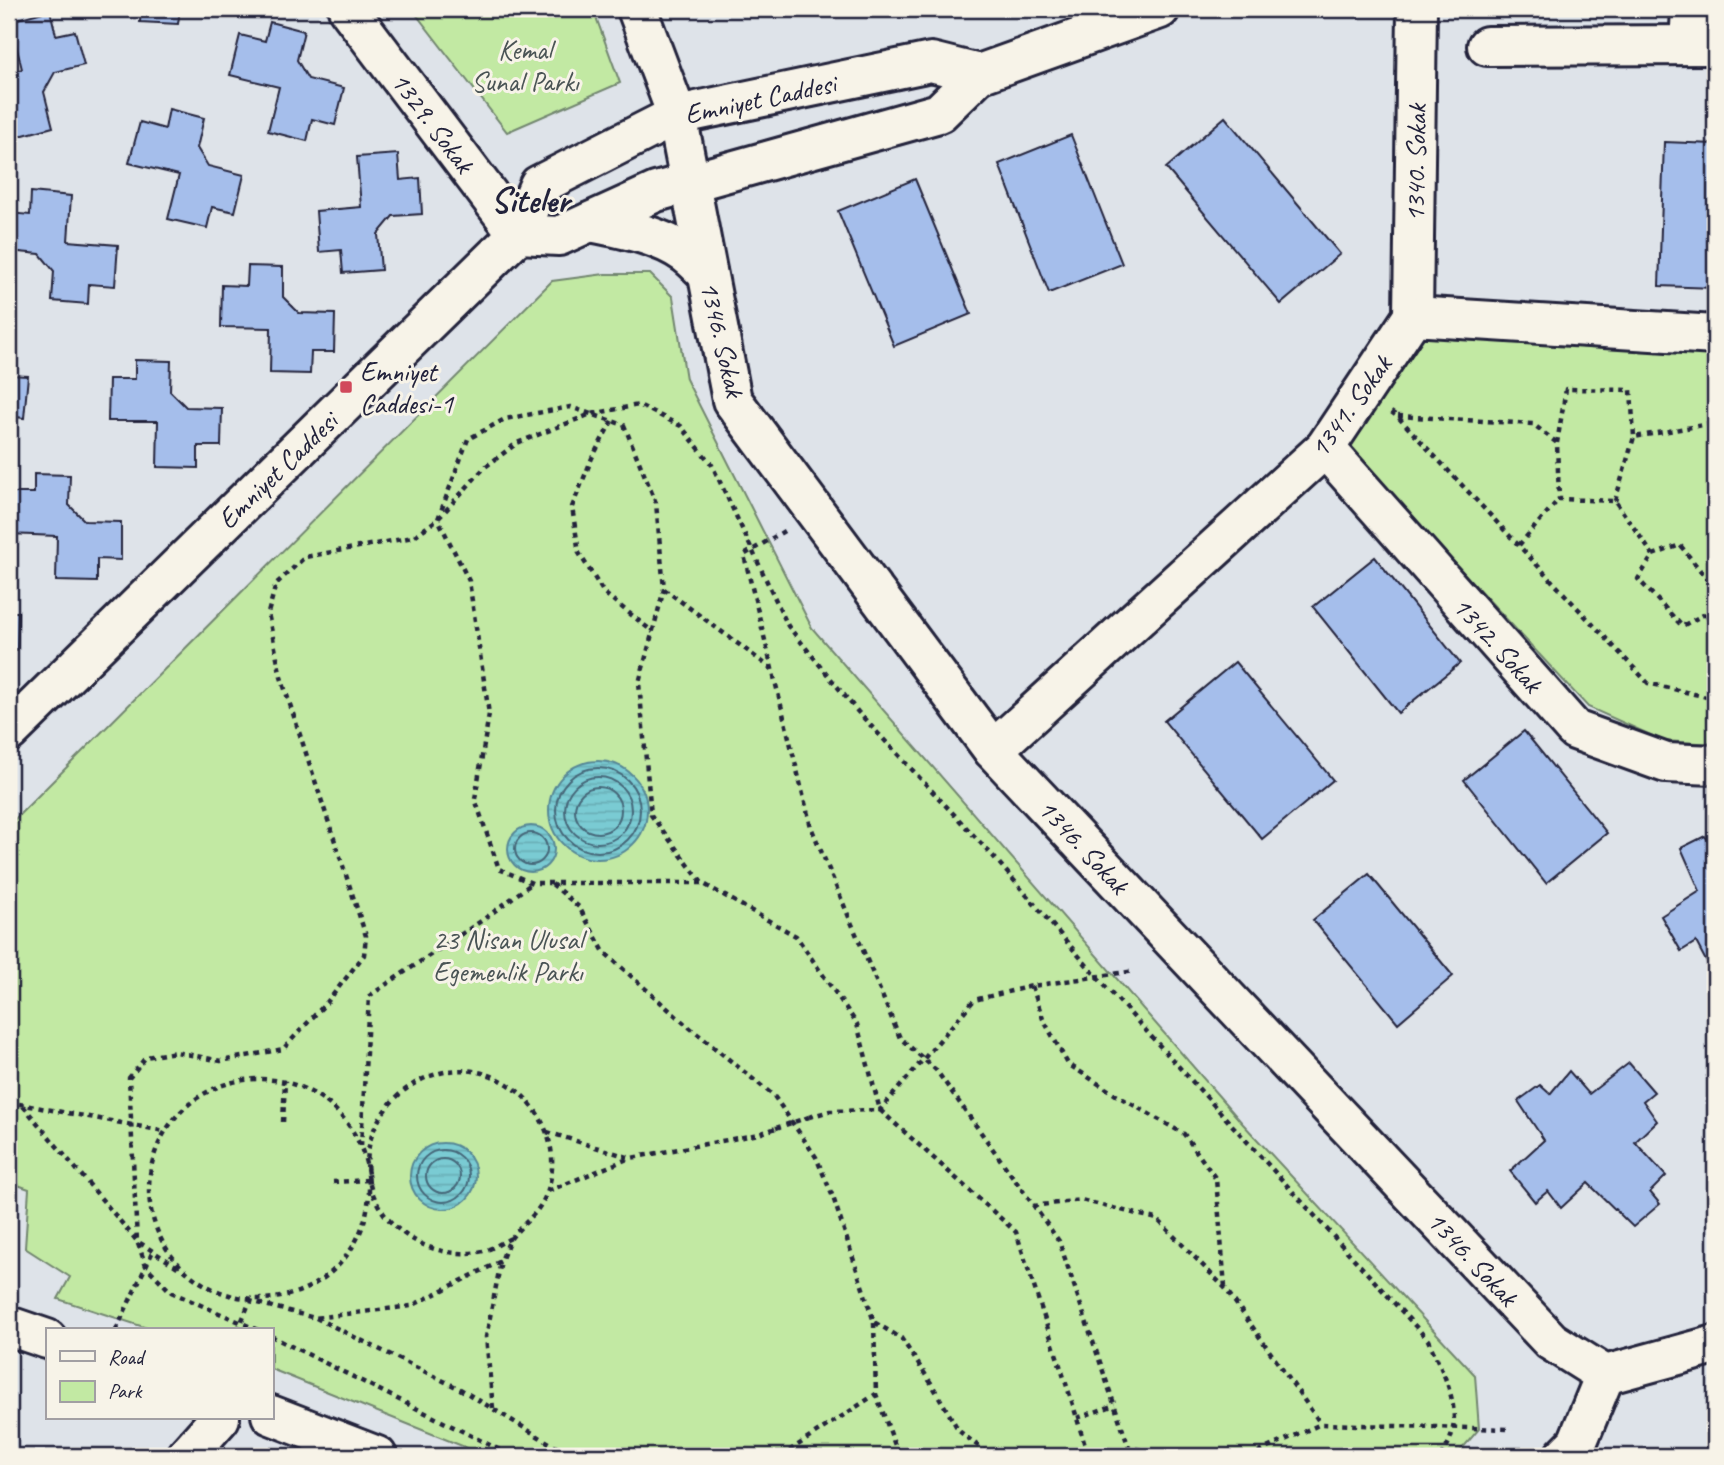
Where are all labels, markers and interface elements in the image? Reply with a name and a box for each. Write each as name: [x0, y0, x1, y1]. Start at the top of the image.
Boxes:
park label: Kemal Sunal Parkı: [471, 32, 581, 99]
street label: 1329. Sokak: [383, 65, 483, 181]
street label: Emniyet Caddesi: [681, 65, 843, 132]
street label: 1340. Sokak: [1397, 102, 1434, 222]
district label: Siteler: [491, 178, 573, 223]
street label: 1346. Sokak: [692, 278, 753, 402]
street label: 1341. Sokak: [1302, 347, 1400, 464]
place label: Emniyet Caddesi-1: [360, 354, 454, 421]
marker: Emniyet Caddesi-1: [338, 379, 354, 395]
street label: Emniyet Caddesi: [210, 402, 347, 536]
street label: 1342. Sokak: [1445, 589, 1551, 701]
street label: 1346. Sokak: [1031, 791, 1138, 903]
park label: 23 Nisan Ulusal Egemenlik Parkı: [433, 922, 588, 989]
street label: 1346. Sokak: [1420, 1203, 1527, 1315]
legend: [46, 1328, 273, 1420]
text: Road: [108, 1344, 147, 1370]
text: Park: [108, 1378, 143, 1404]

